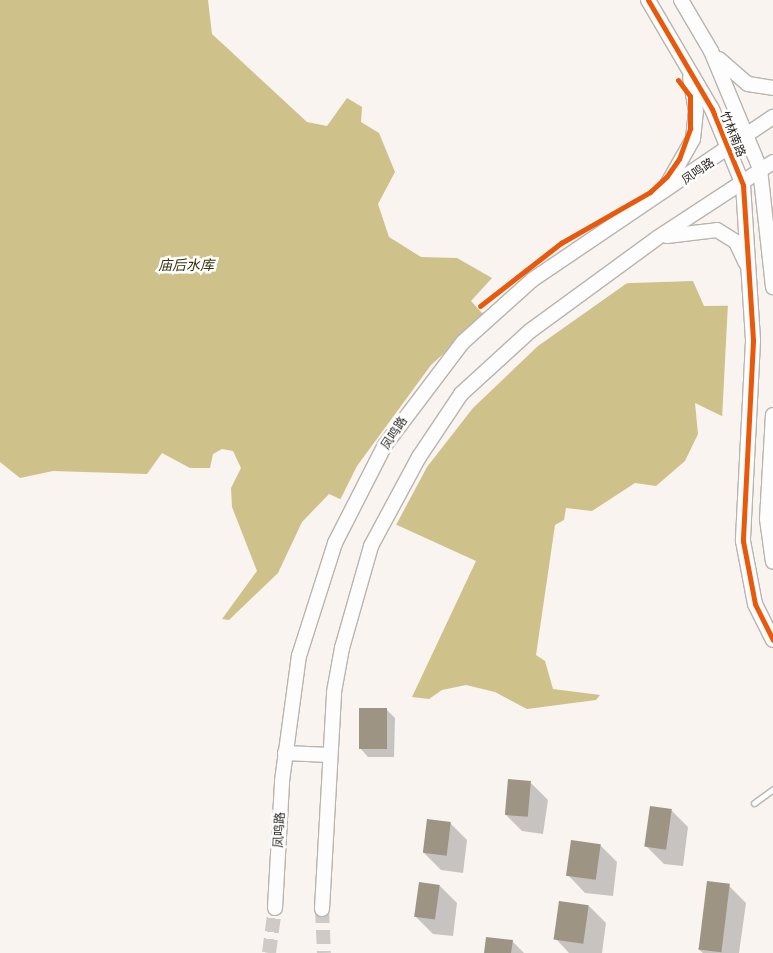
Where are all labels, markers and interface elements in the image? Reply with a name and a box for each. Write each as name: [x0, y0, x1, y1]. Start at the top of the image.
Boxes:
street label: 竹林南路: [717, 109, 749, 159]
street label: 凤鸣路: [679, 155, 717, 187]
water label: 庙后水库: [158, 257, 214, 273]
street label: 凤鸣路: [378, 414, 410, 452]
street label: 凤鸣路: [271, 812, 287, 848]

